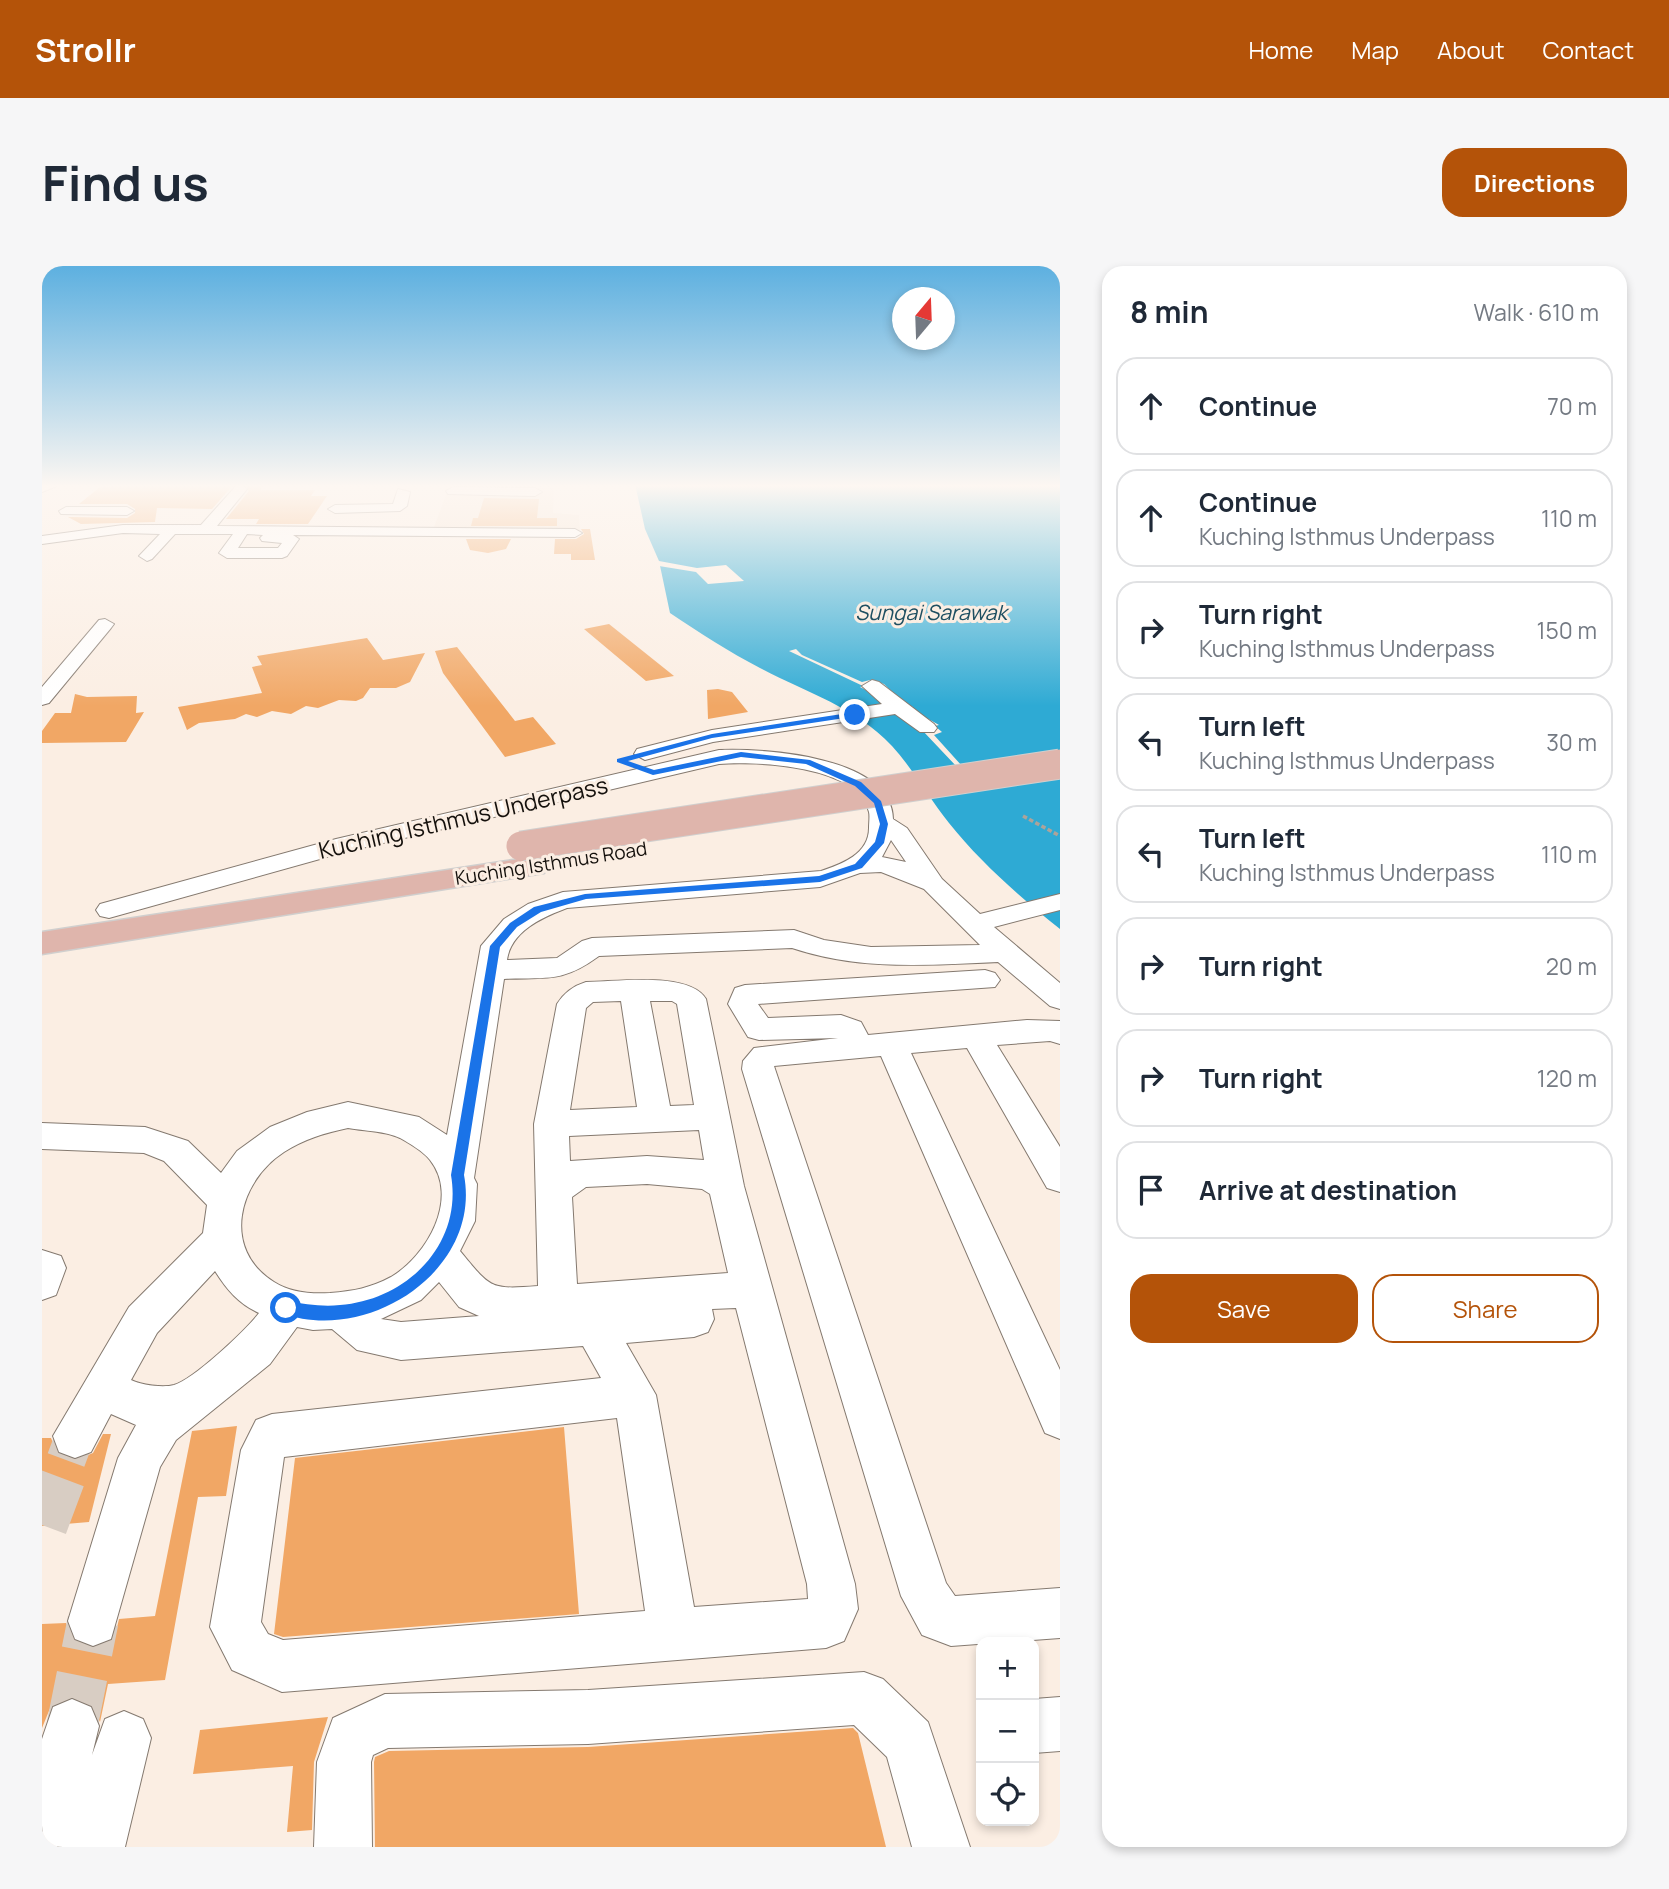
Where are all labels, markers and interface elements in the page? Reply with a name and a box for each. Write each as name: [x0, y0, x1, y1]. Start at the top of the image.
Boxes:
text: Strollr: [35, 27, 136, 72]
text: Home: [1248, 33, 1313, 66]
text: Map: [1351, 33, 1399, 66]
text: About: [1437, 33, 1505, 66]
text: Contact: [1543, 33, 1634, 66]
button: Directions: [1442, 148, 1627, 217]
text: Find us: [42, 149, 209, 216]
north arrow: [892, 287, 955, 350]
text: 8 min: [1130, 291, 1209, 332]
text: Walk · 610 m: [1474, 296, 1599, 328]
icon: ahead: [1132, 387, 1170, 425]
text: Continue: [1199, 388, 1317, 424]
text: 70 m: [1547, 390, 1597, 422]
text: Continue: [1199, 484, 1317, 520]
icon: ahead: [1132, 499, 1170, 537]
text: 110 m: [1541, 502, 1597, 534]
text: Kuching Isthmus Underpass: [1199, 520, 1495, 552]
text: Turn right: [1199, 596, 1323, 632]
water label: Sungai Sarawak: [855, 598, 1009, 626]
icon: right: [1132, 611, 1170, 649]
text: 150 m: [1537, 614, 1597, 646]
text: Kuching Isthmus Underpass: [1199, 632, 1495, 664]
route end: [839, 699, 870, 730]
text: Turn left: [1199, 708, 1306, 744]
icon: left: [1132, 723, 1170, 761]
text: 30 m: [1546, 726, 1597, 758]
text: Kuching Isthmus Underpass: [1199, 744, 1495, 776]
street label: Kuching Isthmus Underpass: [315, 768, 611, 866]
text: Turn left: [1199, 820, 1306, 856]
street label: Kuching Isthmus Road: [453, 835, 649, 891]
icon: left: [1132, 835, 1170, 873]
text: 110 m: [1541, 838, 1597, 870]
text: Kuching Isthmus Underpass: [1199, 856, 1495, 888]
icon: right: [1132, 947, 1170, 985]
text: Turn right: [1199, 948, 1323, 984]
text: 20 m: [1546, 950, 1597, 982]
icon: right: [1132, 1059, 1170, 1097]
text: Turn right: [1199, 1060, 1323, 1096]
text: 120 m: [1537, 1062, 1597, 1094]
icon: arrive: [1132, 1171, 1170, 1209]
text: Arrive at destination: [1199, 1172, 1457, 1208]
button: Save: [1130, 1274, 1358, 1343]
button: Share: [1372, 1274, 1599, 1343]
route start: [270, 1292, 301, 1323]
map controls: [976, 1637, 1039, 1826]
button: +: [976, 1637, 1039, 1700]
button: −: [976, 1700, 1039, 1763]
button: locate: [976, 1763, 1039, 1826]

